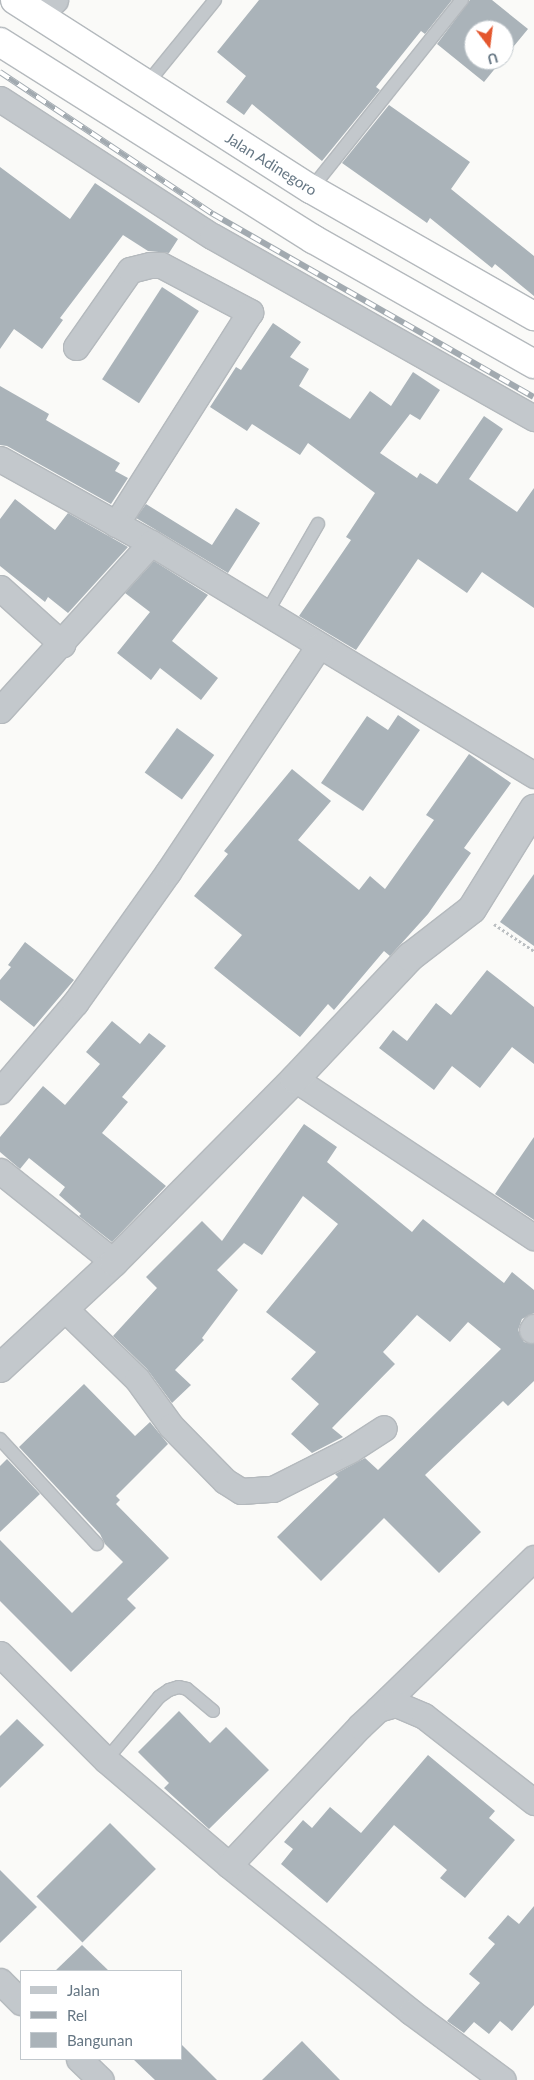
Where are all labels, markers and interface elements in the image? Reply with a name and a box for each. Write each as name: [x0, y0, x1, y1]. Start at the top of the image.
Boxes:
north arrow: [464, 20, 514, 70]
text: U: [486, 49, 500, 69]
street label: Jalan Adinegoro: [222, 129, 320, 199]
legend: [20, 1970, 182, 2060]
text: Jalan: [67, 1981, 100, 1999]
text: Rel: [67, 2006, 87, 2024]
text: Bangunan: [67, 2031, 133, 2049]

